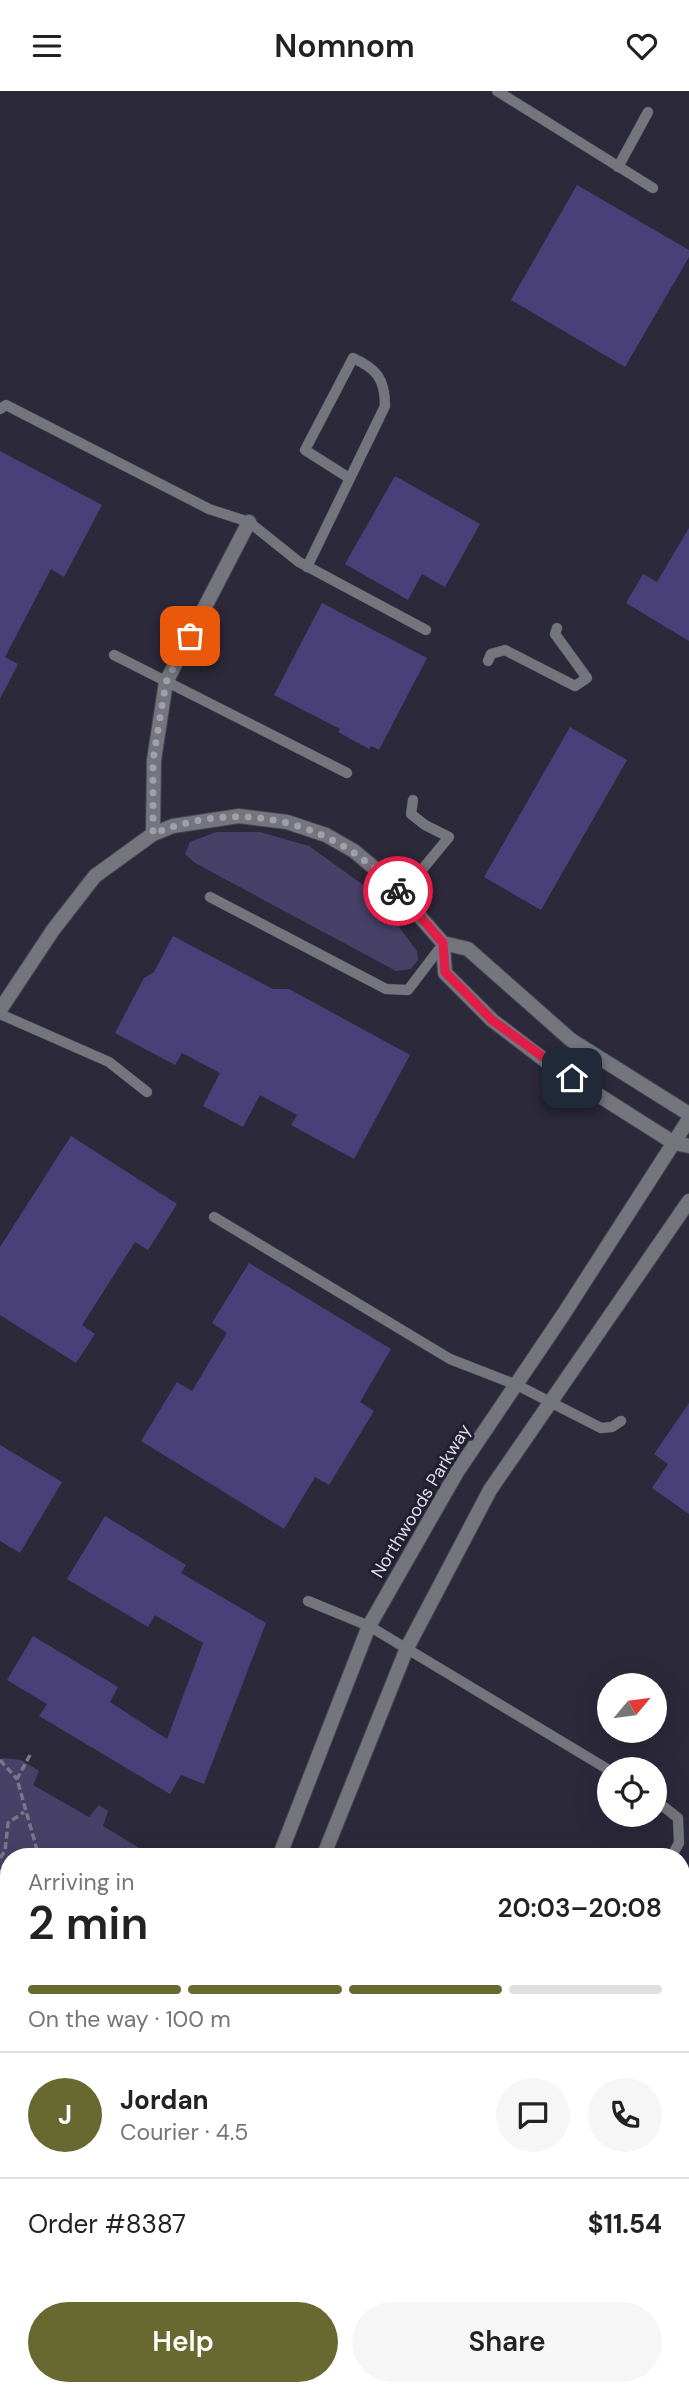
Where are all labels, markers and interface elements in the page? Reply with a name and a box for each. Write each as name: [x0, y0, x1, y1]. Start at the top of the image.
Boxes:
text: Nomnom: [274, 25, 415, 67]
icon: menu: [28, 27, 66, 65]
icon: heart: [623, 27, 661, 65]
pin: [160, 606, 220, 666]
icon: bag: [171, 617, 209, 655]
courier: [363, 856, 433, 926]
icon: bike: [379, 872, 417, 910]
pin: [542, 1048, 602, 1108]
icon: home: [553, 1059, 591, 1097]
street label: Northwoods Parkway: [366, 1420, 476, 1582]
north arrow: [597, 1673, 667, 1743]
map controls: [597, 1673, 667, 1827]
button: locate: [597, 1757, 667, 1827]
text: Arriving in: [28, 1867, 134, 1897]
text: 20:03–20:08: [498, 1891, 662, 1925]
text: 2 min: [28, 1893, 148, 1953]
text: On the way · 100 m: [28, 2004, 231, 2034]
button: chat: [496, 2078, 570, 2152]
button: phone: [588, 2078, 662, 2152]
text: Jordan: [120, 2083, 209, 2117]
text: J: [58, 2098, 72, 2132]
text: Courier · 4.5: [120, 2117, 248, 2147]
text: Order #8387: [28, 2207, 186, 2241]
text: $11.54: [588, 2207, 662, 2241]
button: Help: [28, 2302, 338, 2382]
button: Share: [352, 2302, 662, 2382]

